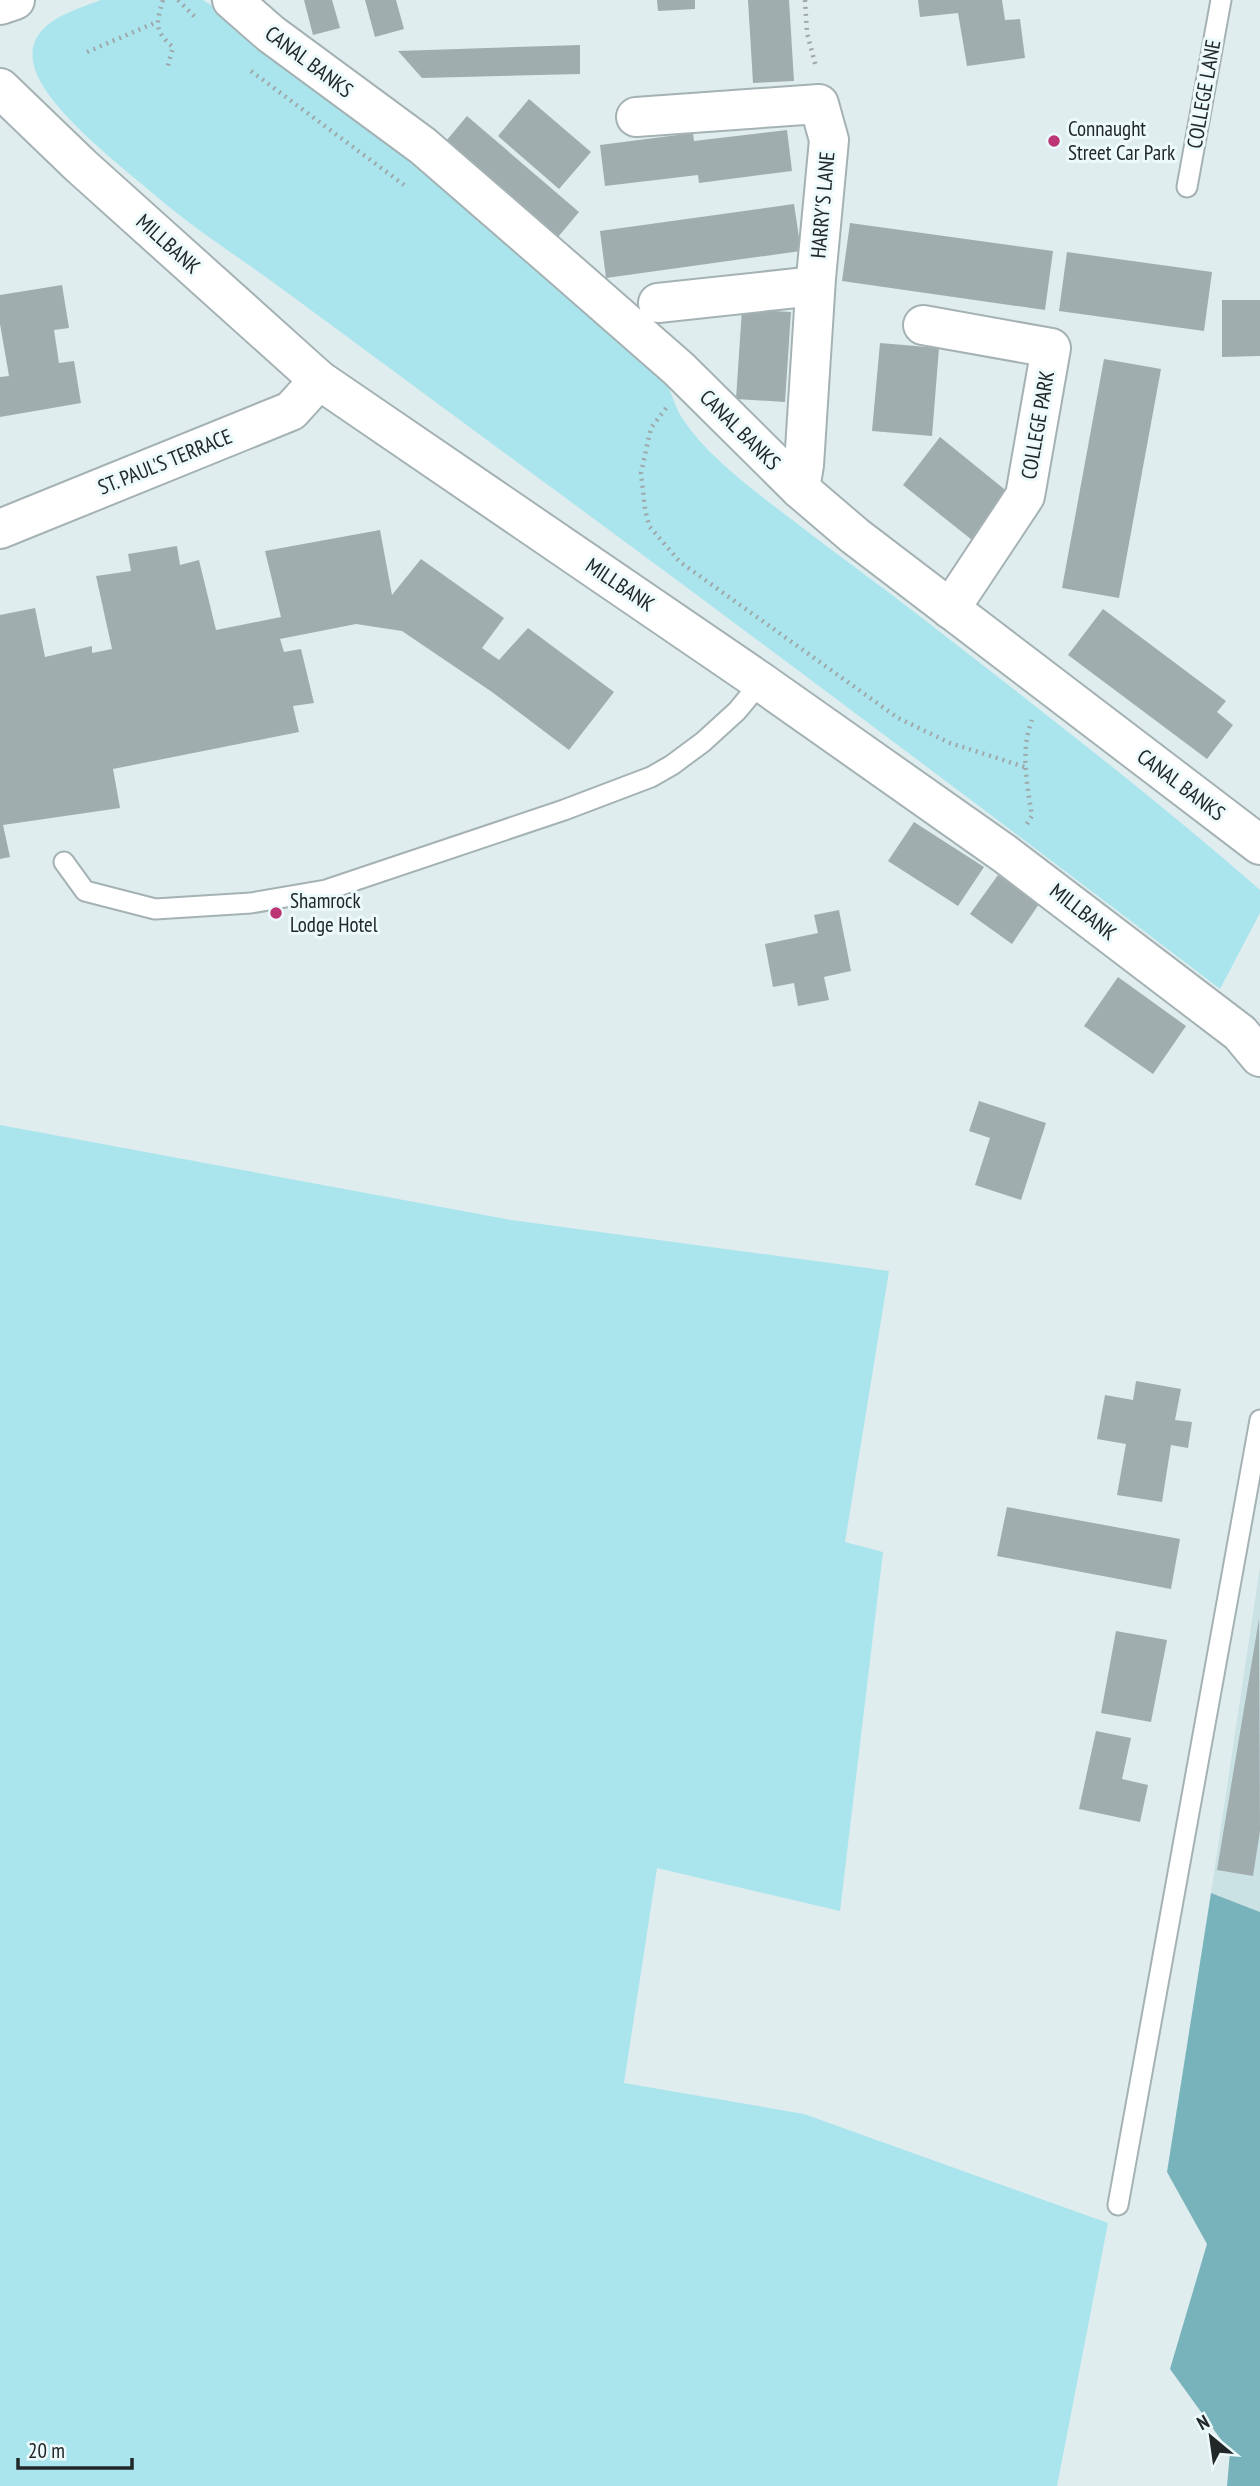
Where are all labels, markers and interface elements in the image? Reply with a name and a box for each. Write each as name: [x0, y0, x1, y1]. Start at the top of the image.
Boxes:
street label: CANAL BANKS: [260, 20, 359, 103]
street label: COLLEGE LANE: [1181, 37, 1226, 150]
place label: Connaught Street Car Park: [1068, 115, 1175, 166]
marker: Connaught Street Car Park: [1046, 133, 1062, 149]
street label: HARRY'S LANE: [804, 151, 841, 259]
street label: MILLBANK: [131, 208, 206, 279]
street label: COLLEGE PARK: [1015, 369, 1060, 481]
street label: CANAL BANKS: [694, 384, 786, 476]
street label: ST. PAUL'S TERRACE: [94, 422, 236, 501]
street label: MILLBANK: [581, 552, 660, 617]
street label: CANAL BANKS: [1132, 743, 1231, 826]
street label: MILLBANK: [1045, 877, 1122, 946]
place label: Shamrock Lodge Hotel: [290, 887, 378, 938]
marker: Shamrock Lodge Hotel: [268, 905, 284, 921]
north arrow: [1176, 2402, 1246, 2472]
text: N: [1192, 2409, 1213, 2435]
scale bar: [18, 2426, 131, 2470]
text: 20 m: [28, 2437, 65, 2464]

